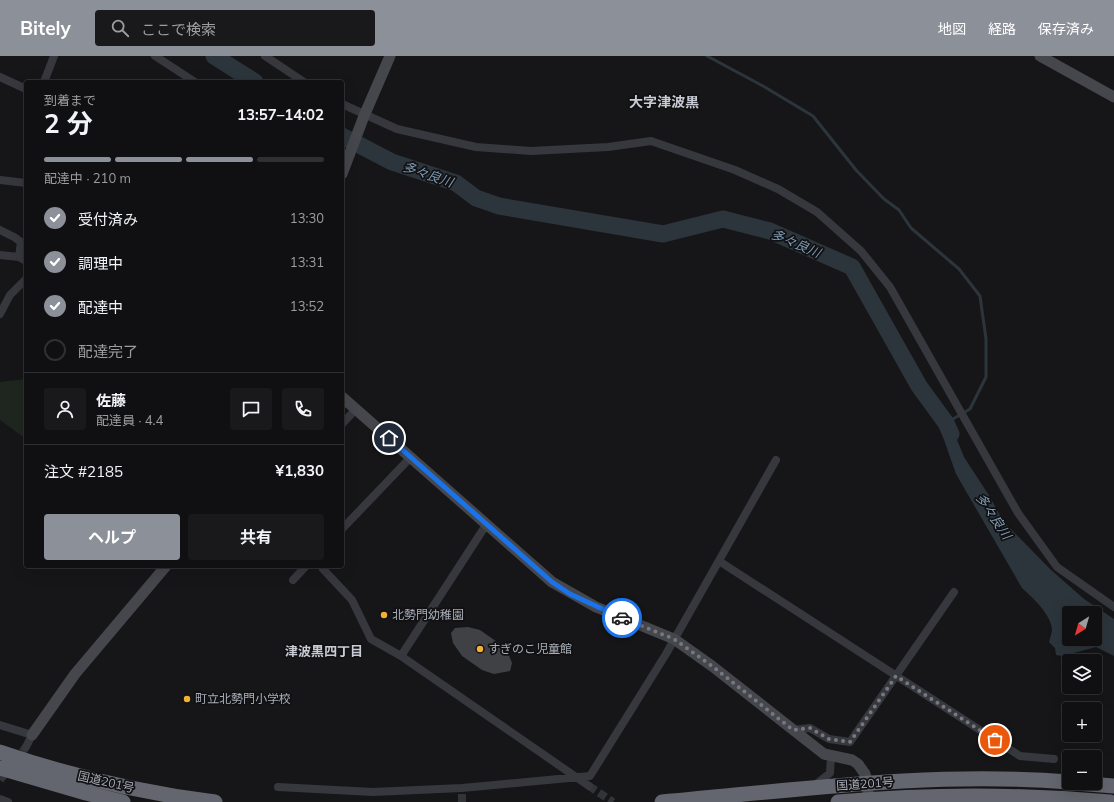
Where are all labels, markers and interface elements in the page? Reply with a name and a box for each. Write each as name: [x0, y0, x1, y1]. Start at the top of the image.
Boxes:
search box: [95, 10, 375, 46]
text: Bitely: [20, 16, 71, 40]
icon: search: [109, 17, 131, 39]
text: ここで検索: [141, 20, 216, 39]
text: 地図: [938, 20, 966, 38]
text: 経路: [988, 20, 1016, 38]
text: 保存済み: [1038, 20, 1094, 38]
text: 到着まで: [44, 92, 96, 108]
district label: 大字津波黒: [629, 93, 699, 111]
text: 13:57–14:02: [237, 105, 324, 124]
text: 2 分: [44, 107, 93, 140]
water label: 多々良川: [401, 158, 457, 191]
text: 配達中 · 210 m: [44, 170, 131, 186]
icon: check: [44, 207, 66, 229]
text: 受付済み: [78, 210, 138, 229]
text: 13:30: [290, 210, 324, 226]
water label: 多々良川: [769, 225, 825, 261]
icon: check: [44, 251, 66, 273]
text: 調理中: [78, 254, 123, 273]
text: 13:31: [290, 254, 324, 270]
icon: check: [44, 295, 66, 317]
text: 配達中: [78, 298, 123, 317]
text: 13:52: [290, 298, 324, 314]
text: 配達完了: [78, 342, 138, 361]
button: person: [44, 388, 86, 430]
button: chat: [230, 388, 272, 430]
button: phone: [282, 388, 324, 430]
text: 佐藤: [96, 391, 126, 410]
text: 配達員 · 4.4: [96, 412, 163, 428]
pin: [372, 421, 406, 455]
icon: home: [378, 427, 400, 449]
text: ¥1,830: [275, 461, 324, 480]
text: 注文 #2185: [44, 462, 123, 481]
water label: 多々良川: [973, 490, 1016, 544]
button: ヘルプ: [44, 514, 180, 560]
button: 共有: [188, 514, 324, 560]
courier: [602, 598, 642, 638]
north arrow: [1062, 606, 1102, 646]
map controls: [1062, 606, 1102, 790]
place label: 北勢門幼稚園: [392, 607, 464, 622]
icon: car: [611, 607, 633, 629]
marker: 北勢門幼稚園: [379, 610, 389, 620]
place label: すぎのこ児童館: [488, 641, 572, 656]
district label: 津波黒四丁目: [285, 643, 363, 659]
marker: すぎのこ児童館: [475, 644, 485, 654]
button: layers: [1062, 654, 1102, 694]
place label: 町立北勢門小学校: [195, 691, 291, 706]
marker: 町立北勢門小学校: [182, 694, 192, 704]
button: +: [1062, 702, 1102, 742]
pin: [978, 723, 1012, 757]
icon: bag: [984, 729, 1006, 751]
button: −: [1062, 750, 1102, 790]
street label: 国道201号: [76, 768, 136, 795]
street label: 国道201号: [836, 774, 894, 793]

